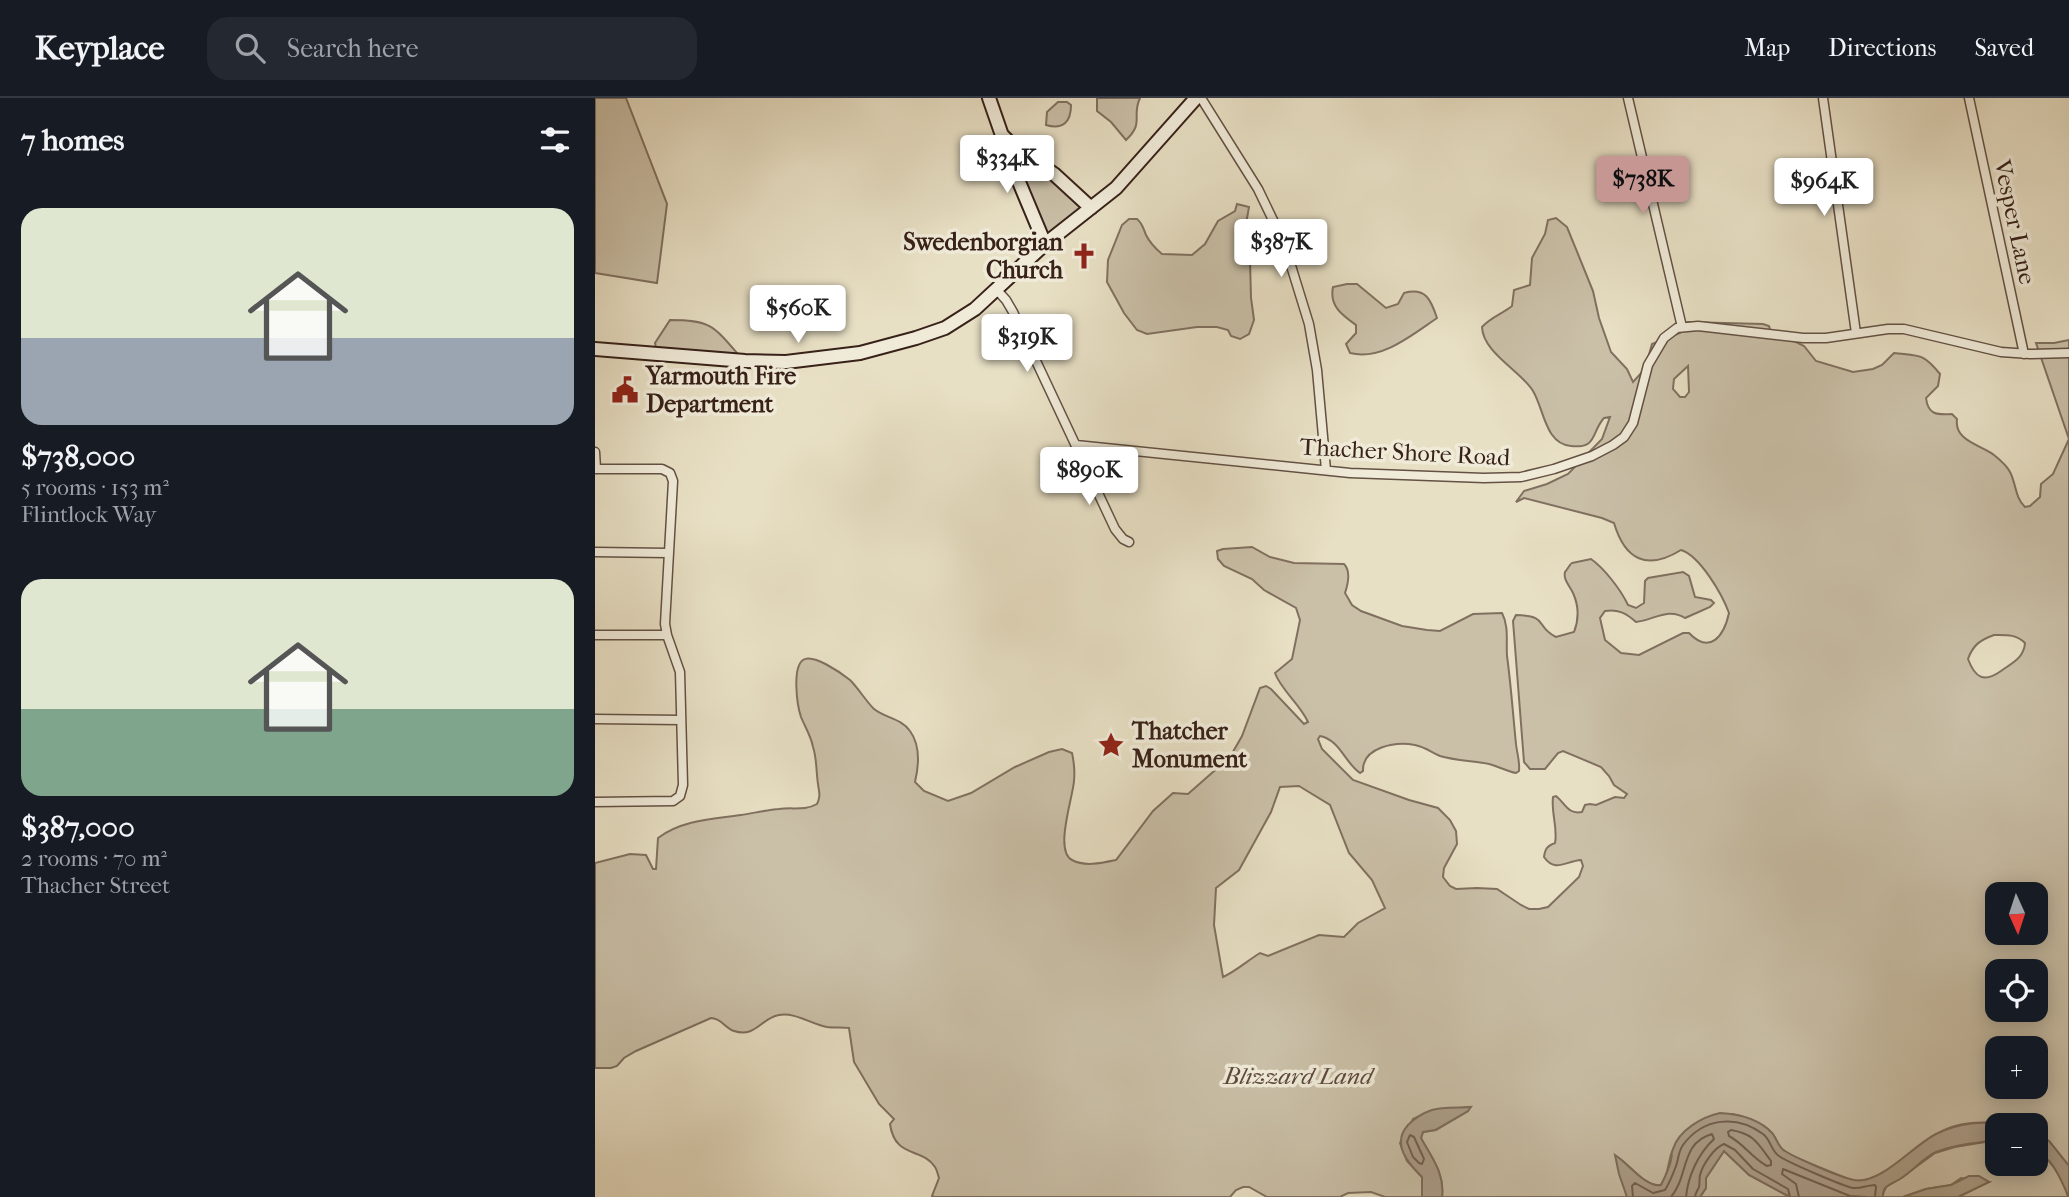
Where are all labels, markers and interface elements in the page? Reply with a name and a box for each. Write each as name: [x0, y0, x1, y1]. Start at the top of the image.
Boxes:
search box: [207, 17, 697, 80]
text: Keyplace: [35, 29, 165, 68]
icon: search: [231, 29, 269, 67]
text: Search here: [287, 33, 419, 64]
text: Map: [1744, 34, 1790, 62]
text: Directions: [1828, 34, 1936, 62]
text: Saved: [1974, 34, 2034, 62]
icon: filters: [536, 121, 574, 159]
text: 7 homes: [21, 123, 124, 158]
pin: $334K: [958, 136, 1056, 195]
text: $334K: [976, 144, 1038, 171]
pin: $738K: [1594, 156, 1692, 216]
street label: Vesper Lane: [1988, 156, 2042, 287]
pin: $964K: [1775, 158, 1873, 218]
text: $738K: [1612, 165, 1674, 192]
text: $964K: [1790, 167, 1858, 194]
pin: $387K: [1232, 220, 1330, 279]
place label: Swedenborgian Church: [903, 228, 1064, 284]
text: $387K: [1250, 228, 1312, 255]
church icon: Swedenborgian Church: [1069, 241, 1099, 271]
icon: home: [235, 253, 361, 379]
pin: $560K: [749, 286, 847, 345]
text: $560K: [766, 294, 830, 321]
pin: $319K: [978, 314, 1076, 374]
text: $319K: [997, 323, 1057, 350]
place label: Yarmouth Fire Department: [644, 362, 796, 418]
public building icon: Yarmouth Fire Department: [610, 375, 640, 405]
street label: Thacher Shore Road: [1299, 433, 1512, 472]
text: $738,000: [21, 439, 135, 474]
pin: $890K: [1040, 448, 1138, 507]
text: $890K: [1056, 456, 1122, 483]
text: 5 rooms · 153 m²: [21, 474, 169, 501]
text: Flintlock Way: [21, 501, 156, 528]
icon: home: [235, 624, 361, 750]
place label: Thatcher Monument: [1131, 717, 1247, 773]
place icon: Thatcher Monument: [1096, 730, 1126, 760]
text: $387,000: [21, 810, 135, 845]
text: 2 rooms · 70 m²: [21, 845, 167, 872]
text: Thacher Street: [21, 872, 170, 899]
north arrow: [1985, 882, 2047, 945]
map controls: [1985, 882, 2048, 1176]
button: locate: [1985, 959, 2048, 1022]
button: +: [1985, 1036, 2048, 1099]
park label: Blizzard Land: [1222, 1062, 1375, 1090]
button: −: [1985, 1113, 2048, 1176]

